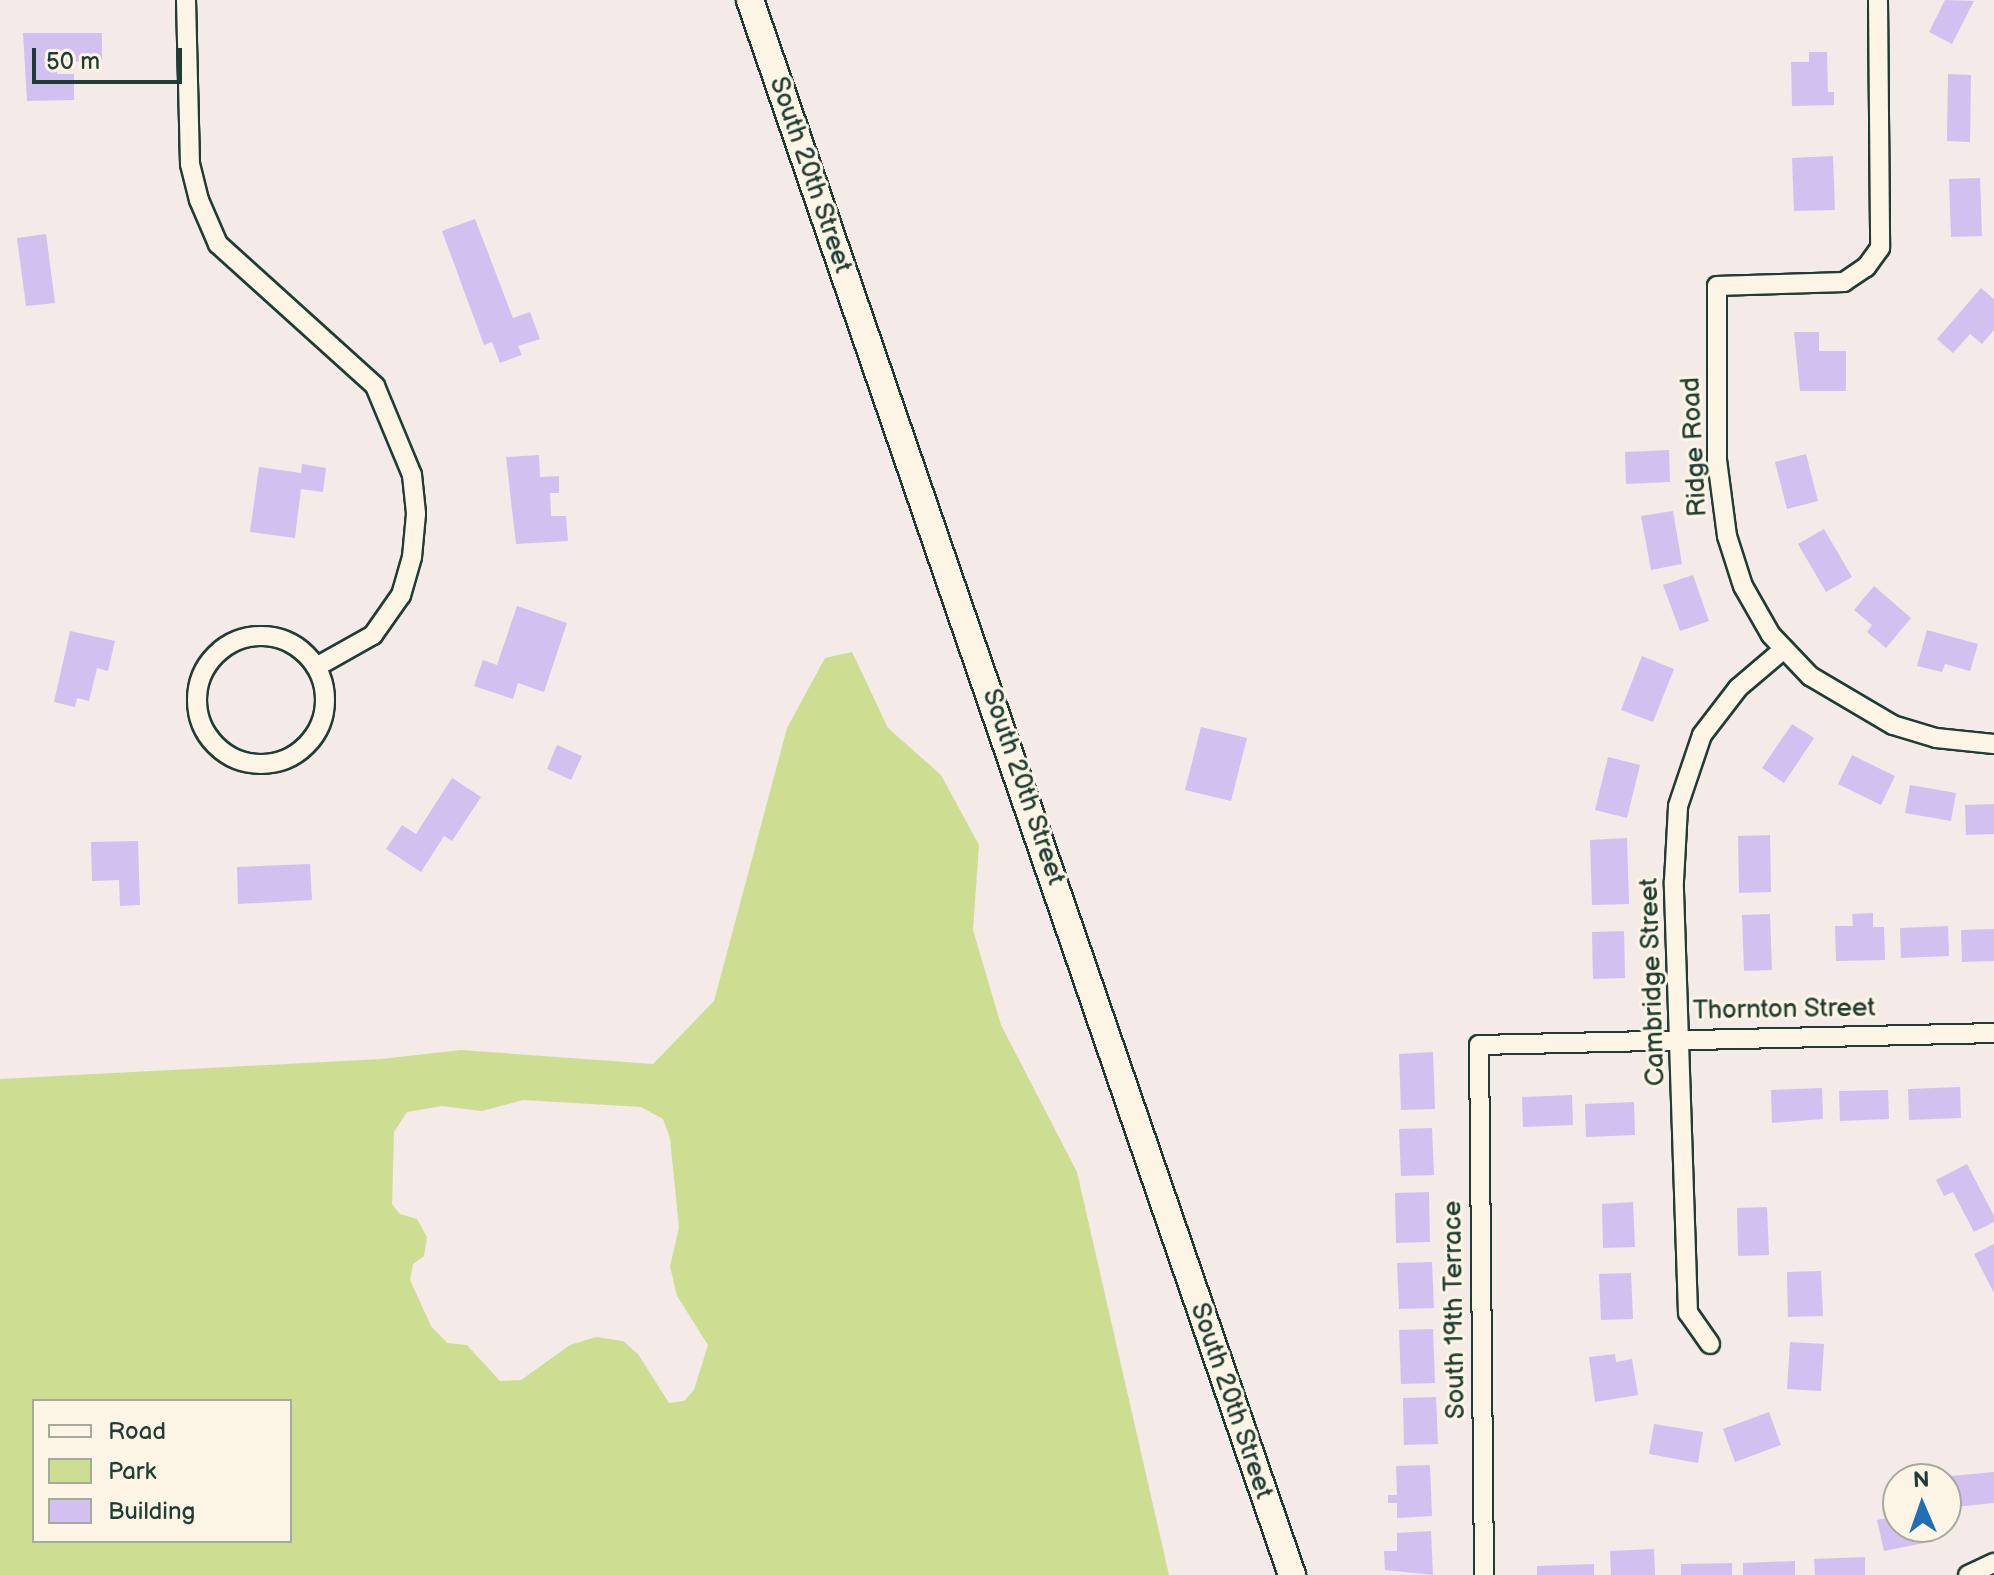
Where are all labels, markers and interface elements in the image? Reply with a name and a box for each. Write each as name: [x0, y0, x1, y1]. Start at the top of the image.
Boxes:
scale bar: [36, 32, 186, 82]
text: 50 m: [46, 47, 100, 76]
street label: South 20th Street: [762, 73, 858, 277]
street label: Ridge Road: [1676, 376, 1714, 518]
street label: South 20th Street: [975, 685, 1071, 889]
street label: Cambridge Street: [1634, 877, 1672, 1087]
street label: Thornton Street: [1692, 993, 1876, 1027]
street label: South 19th Terrace: [1437, 1200, 1473, 1420]
street label: South 20th Street: [1183, 1299, 1279, 1503]
legend: [32, 1399, 292, 1543]
text: Road: [108, 1417, 166, 1446]
text: Park: [108, 1457, 156, 1486]
north arrow: [1882, 1463, 1962, 1543]
text: N: [1912, 1467, 1930, 1494]
text: Building: [108, 1497, 195, 1526]

